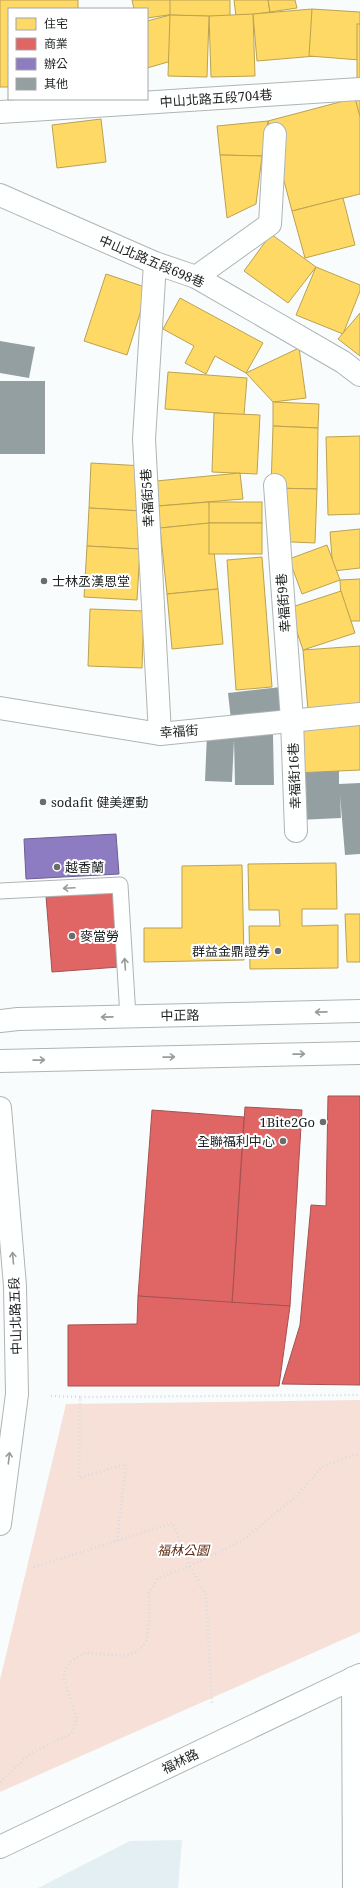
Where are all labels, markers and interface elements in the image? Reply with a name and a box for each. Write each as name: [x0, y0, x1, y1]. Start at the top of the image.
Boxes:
legend: [8, 8, 148, 100]
text: 住宅: [44, 15, 68, 32]
text: 商業: [44, 35, 68, 52]
text: 辦公: [44, 55, 68, 72]
text: 其他: [44, 75, 68, 92]
street label: 中山北路五段704巷: [159, 85, 273, 111]
street label: 中山北路五段698巷: [97, 231, 207, 291]
street label: 幸福街5巷: [136, 468, 158, 528]
place label: 士林丞漢恩堂: [52, 572, 130, 590]
street label: 幸福街9巷: [272, 573, 294, 633]
marker: 士林丞漢恩堂: [39, 576, 49, 586]
street label: 幸福街: [159, 721, 199, 741]
street label: 幸福街16巷: [284, 742, 304, 810]
place label: sodafit 健美運動: [51, 793, 148, 811]
marker: sodafit 健美運動: [38, 797, 48, 807]
place label: 越香蘭: [65, 858, 104, 876]
marker: 越香蘭: [52, 862, 62, 872]
one-way arrow: [63, 884, 76, 891]
place label: 麥當勞: [80, 927, 119, 945]
marker: 麥當勞: [67, 931, 77, 941]
place label: 群益金鼎證券: [192, 942, 270, 960]
marker: 群益金鼎證券: [273, 946, 283, 956]
one-way arrow: [121, 958, 128, 971]
street label: 中正路: [160, 1006, 200, 1024]
one-way arrow: [315, 1008, 328, 1016]
one-way arrow: [101, 1013, 114, 1021]
one-way arrow: [292, 1050, 305, 1058]
one-way arrow: [162, 1053, 175, 1061]
one-way arrow: [32, 1056, 45, 1064]
place label: 1Bite2Go: [259, 1113, 315, 1131]
marker: 1Bite2Go: [318, 1117, 328, 1127]
place label: 全聯福利中心: [197, 1132, 275, 1150]
marker: 全聯福利中心: [278, 1136, 288, 1146]
one-way arrow: [9, 1252, 16, 1265]
street label: 中山北路五段: [5, 1277, 25, 1355]
one-way arrow: [5, 1452, 13, 1465]
park label: 福林公園: [157, 1541, 211, 1559]
street label: 福林路: [159, 1744, 201, 1778]

